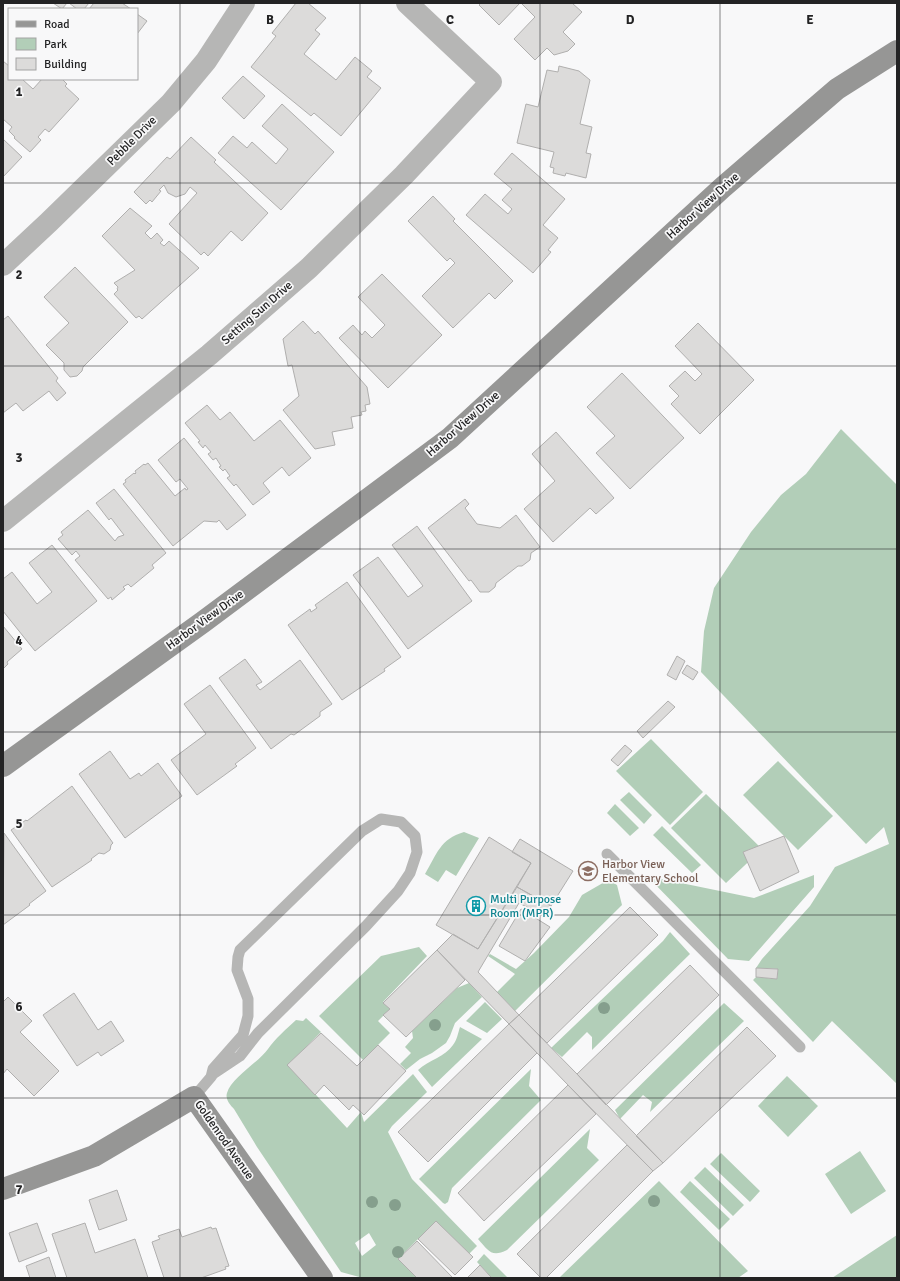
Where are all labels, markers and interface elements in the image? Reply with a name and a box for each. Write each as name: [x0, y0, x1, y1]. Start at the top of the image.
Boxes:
legend: [8, 8, 138, 80]
text: B: [266, 12, 274, 28]
text: C: [446, 12, 454, 28]
text: D: [626, 12, 635, 28]
text: E: [806, 12, 814, 28]
text: Road: [44, 17, 70, 32]
text: Park: [44, 37, 67, 52]
text: Building: [44, 57, 87, 72]
text: 1: [15, 84, 23, 100]
street label: Pebble Drive: [104, 113, 160, 169]
street label: Harbor View Drive: [664, 170, 742, 242]
text: 2: [15, 267, 23, 283]
street label: Setting Sun Drive: [218, 278, 296, 348]
street label: Harbor View Drive: [423, 388, 503, 460]
text: 3: [15, 450, 23, 466]
street label: Harbor View Drive: [163, 587, 247, 653]
text: 4: [15, 633, 23, 649]
text: 5: [15, 816, 23, 832]
place label: Harbor View Elementary School: [602, 857, 699, 886]
school or university icon: Harbor View Elementary School: [577, 860, 599, 882]
place label: Multi Purpose Room (MPR): [490, 892, 561, 921]
building icon: Multi Purpose Room (MPR): [465, 895, 487, 917]
text: 6: [15, 999, 23, 1015]
street label: Goldenrod Avenue: [191, 1097, 257, 1183]
text: 7: [15, 1182, 23, 1198]

